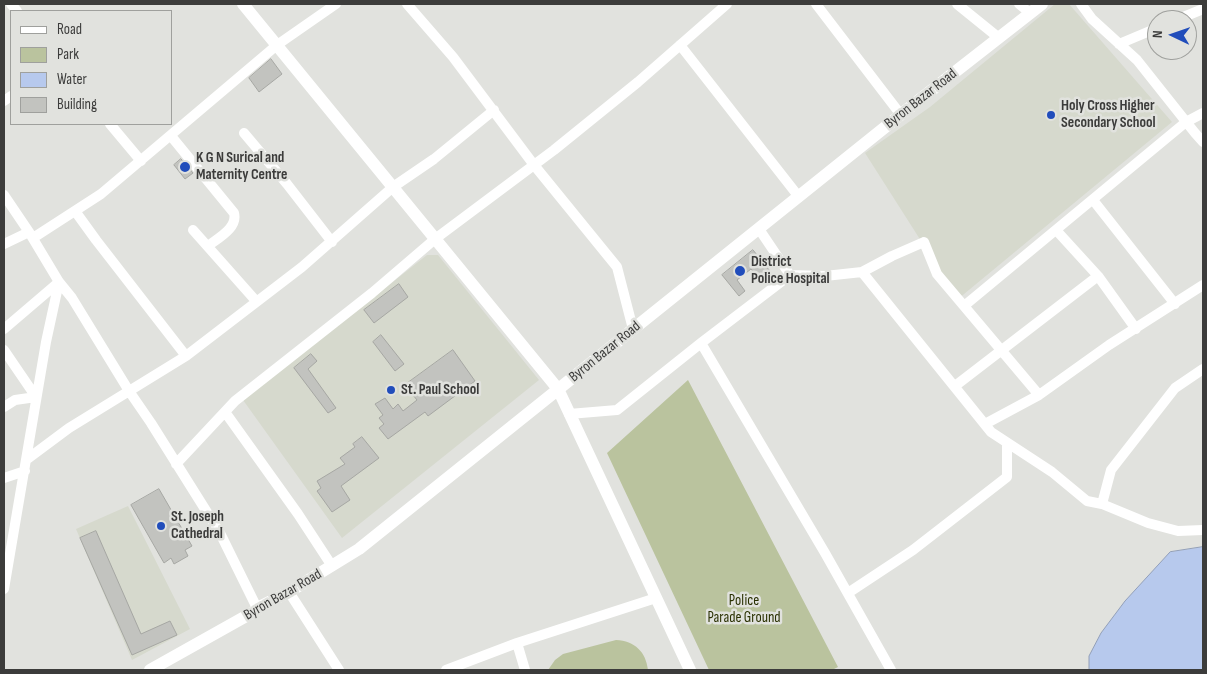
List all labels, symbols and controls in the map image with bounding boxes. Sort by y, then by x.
legend [10,10,172,125]
north arrow [1147,10,1197,60]
text: Road [57,20,82,39]
text: N [1149,30,1166,38]
text: Park [57,45,79,64]
street label: Byron Bazar Road [881,65,961,133]
text: Water [57,70,87,89]
text: Building [57,95,97,114]
place label: Holy Cross Higher Secondary School [1061,97,1156,132]
marker: Holy Cross Higher Secondary School [1045,109,1057,121]
place label: K G N Surical and Maternity Centre [196,149,287,184]
marker: K G N Surical and Maternity Centre [178,160,192,174]
place label: District Police Hospital [751,253,830,288]
marker: District Police Hospital [733,264,747,278]
street label: Byron Bazar Road [566,318,644,386]
place label: St. Paul School [401,381,479,399]
marker: St. Paul School [385,384,397,396]
place label: St. Joseph Cathedral [171,508,224,543]
marker: St. Joseph Cathedral [155,520,167,532]
street label: Byron Bazar Road [241,566,325,624]
park label: Police Parade Ground [707,592,781,627]

